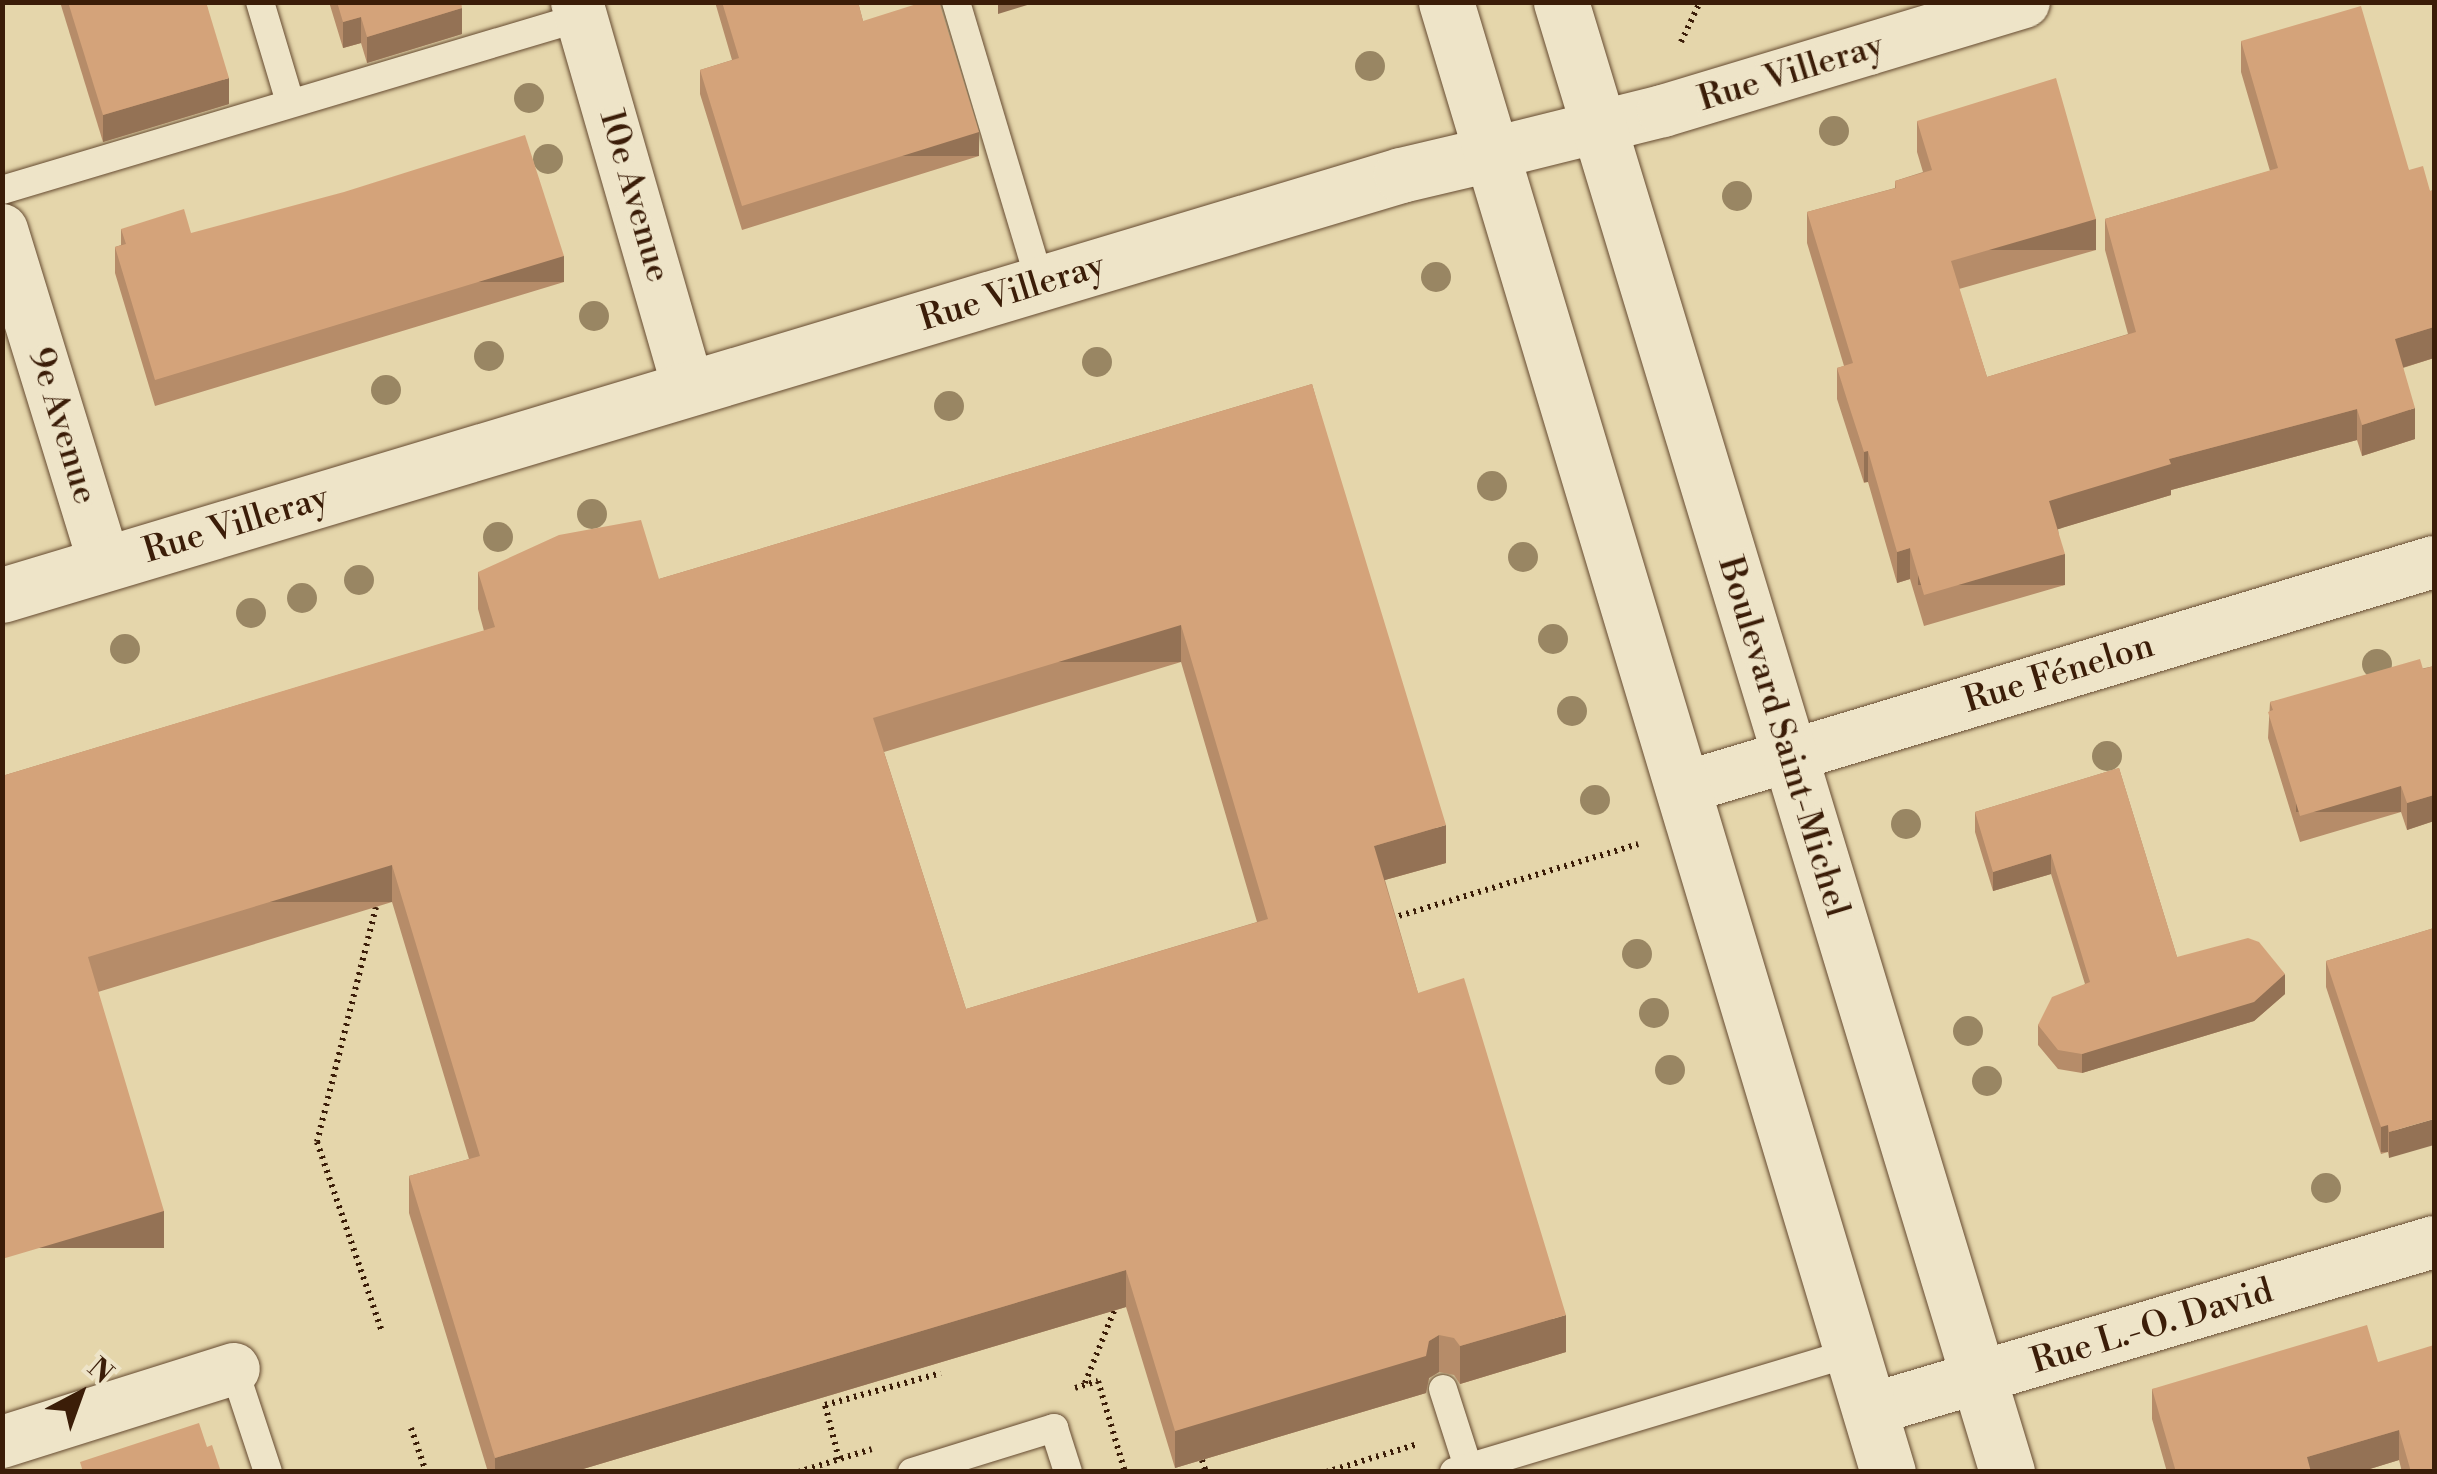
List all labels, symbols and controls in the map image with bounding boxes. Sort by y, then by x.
street label: Rue Villeray [1693,25,1889,121]
street label: 10e Avenue [589,105,679,287]
street label: Rue Villeray [914,245,1110,341]
street label: 9e Avenue [18,343,106,509]
street label: Rue Villeray [138,477,334,573]
street label: Boulevard Saint-Michel [1708,552,1858,922]
street label: Rue Fénelon [1959,625,2159,723]
street label: Rue L.-O. David [2026,1270,2278,1384]
north arrow [30,1344,130,1444]
text: N [80,1351,120,1391]

